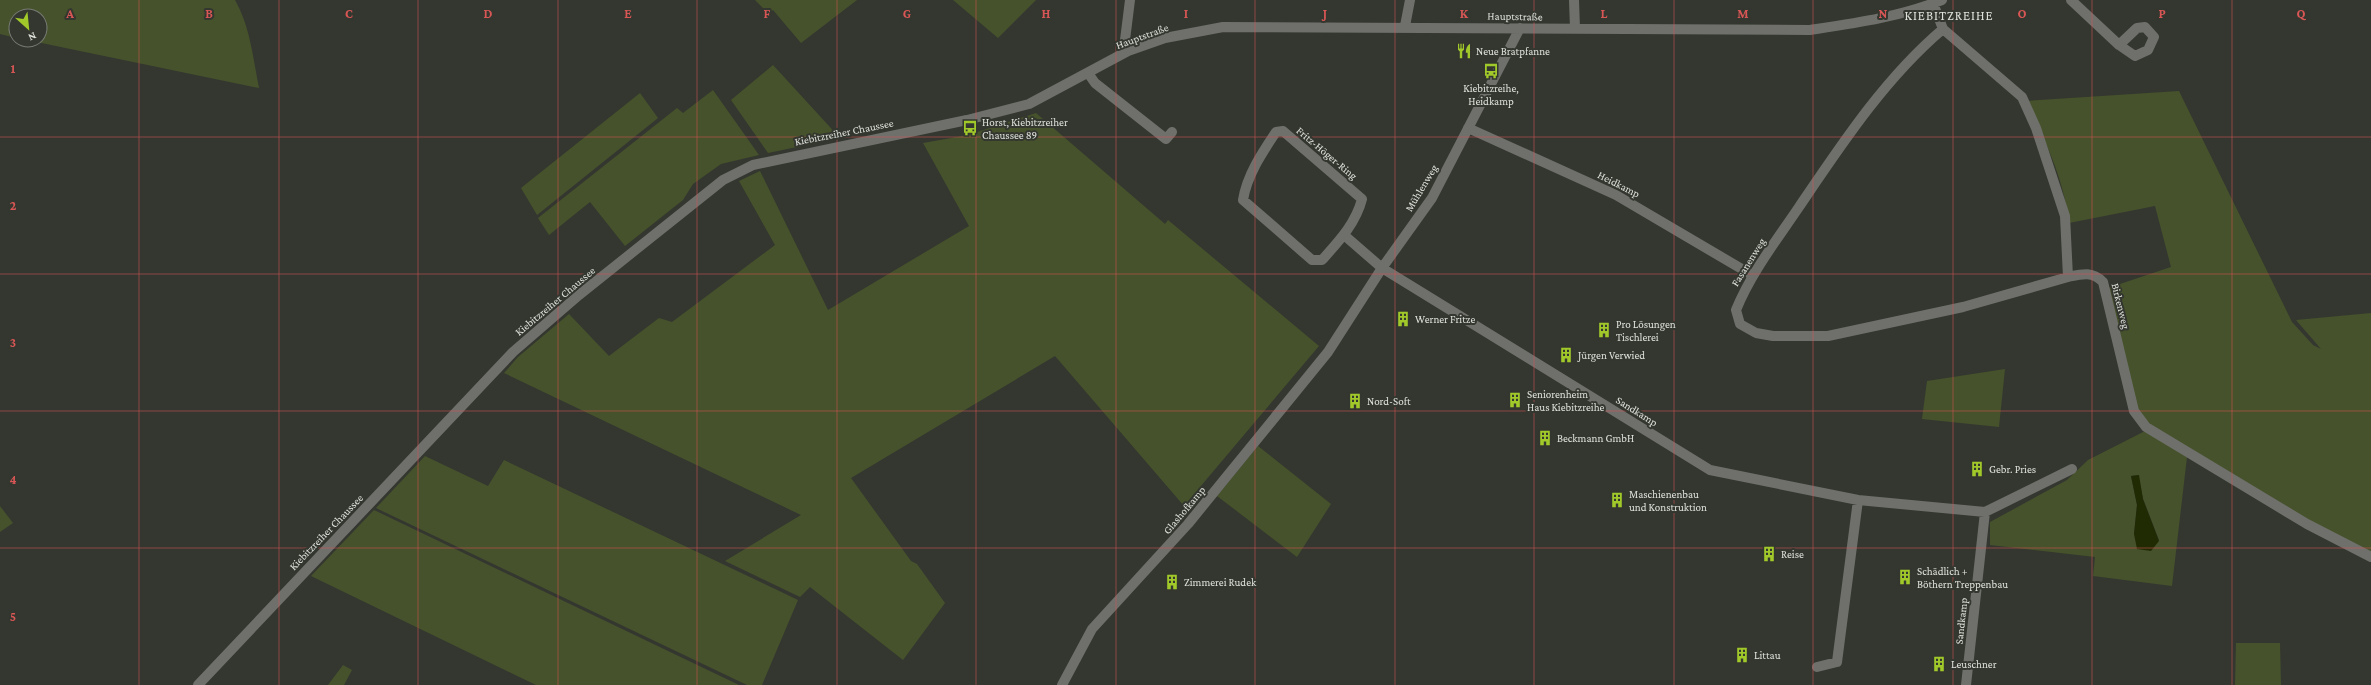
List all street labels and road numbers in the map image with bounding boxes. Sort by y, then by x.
street label: Hauptstraße [1487,10,1543,23]
street label: Hauptstraße [1114,21,1170,52]
street label: Kiebitzreiher Chaussee [794,116,895,147]
street label: Fritz-Höger-Ring [1294,124,1360,183]
street label: Mühlenweg [1402,162,1441,214]
street label: Heidkamp [1595,168,1642,201]
street label: Fasanenweg [1728,235,1769,289]
street label: Kiebitzreiher Chaussee [513,264,597,338]
street label: Birkenweg [2109,282,2133,331]
street label: Sandkamp [1613,394,1660,429]
street label: Glashofkamp [1161,483,1208,537]
street label: Kiebitzreiher Chaussee [287,492,365,572]
street label: Sandkamp [1953,597,1970,645]

